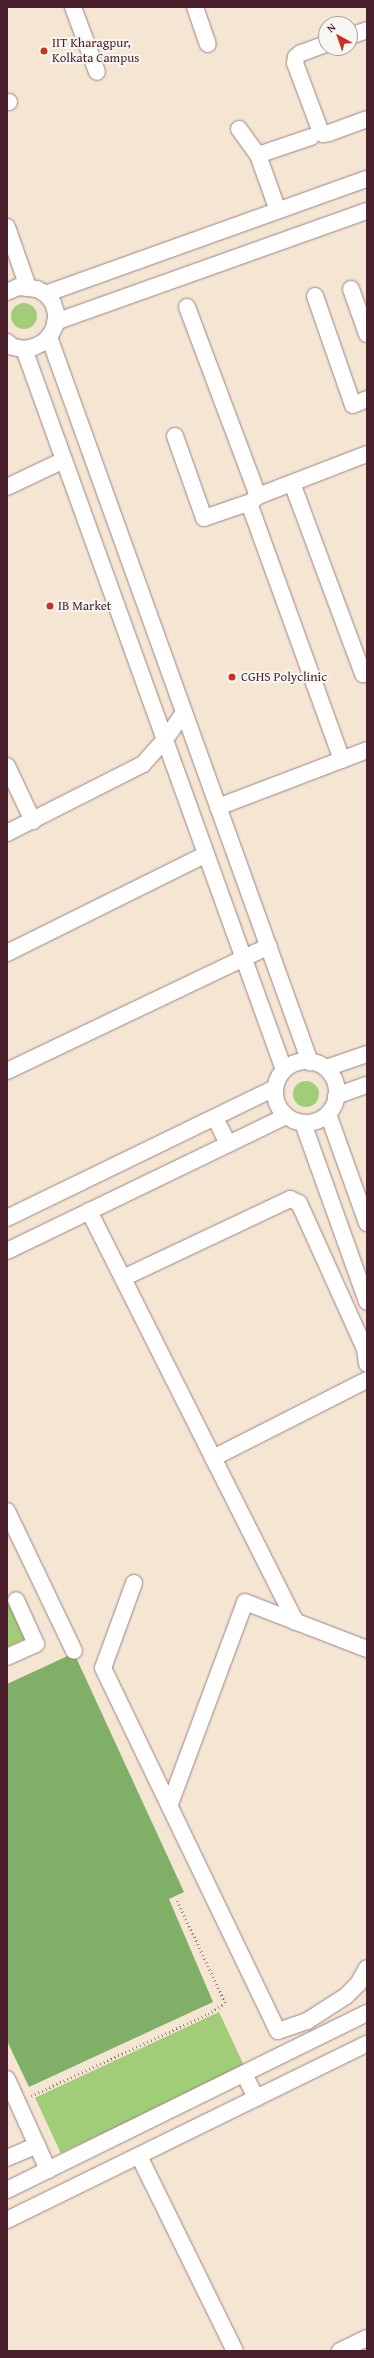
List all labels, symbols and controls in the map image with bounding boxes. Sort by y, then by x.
north arrow [318,16,358,56]
text: N [323,19,339,36]
place label: IIT Kharagpur, Kolkata Campus [52,36,139,67]
marker: IIT Kharagpur, Kolkata Campus [39,46,49,56]
place label: IB Market [58,598,111,614]
marker: IB Market [45,601,55,611]
place label: CGHS Polyclinic [241,669,327,685]
marker: CGHS Polyclinic [226,671,238,683]

